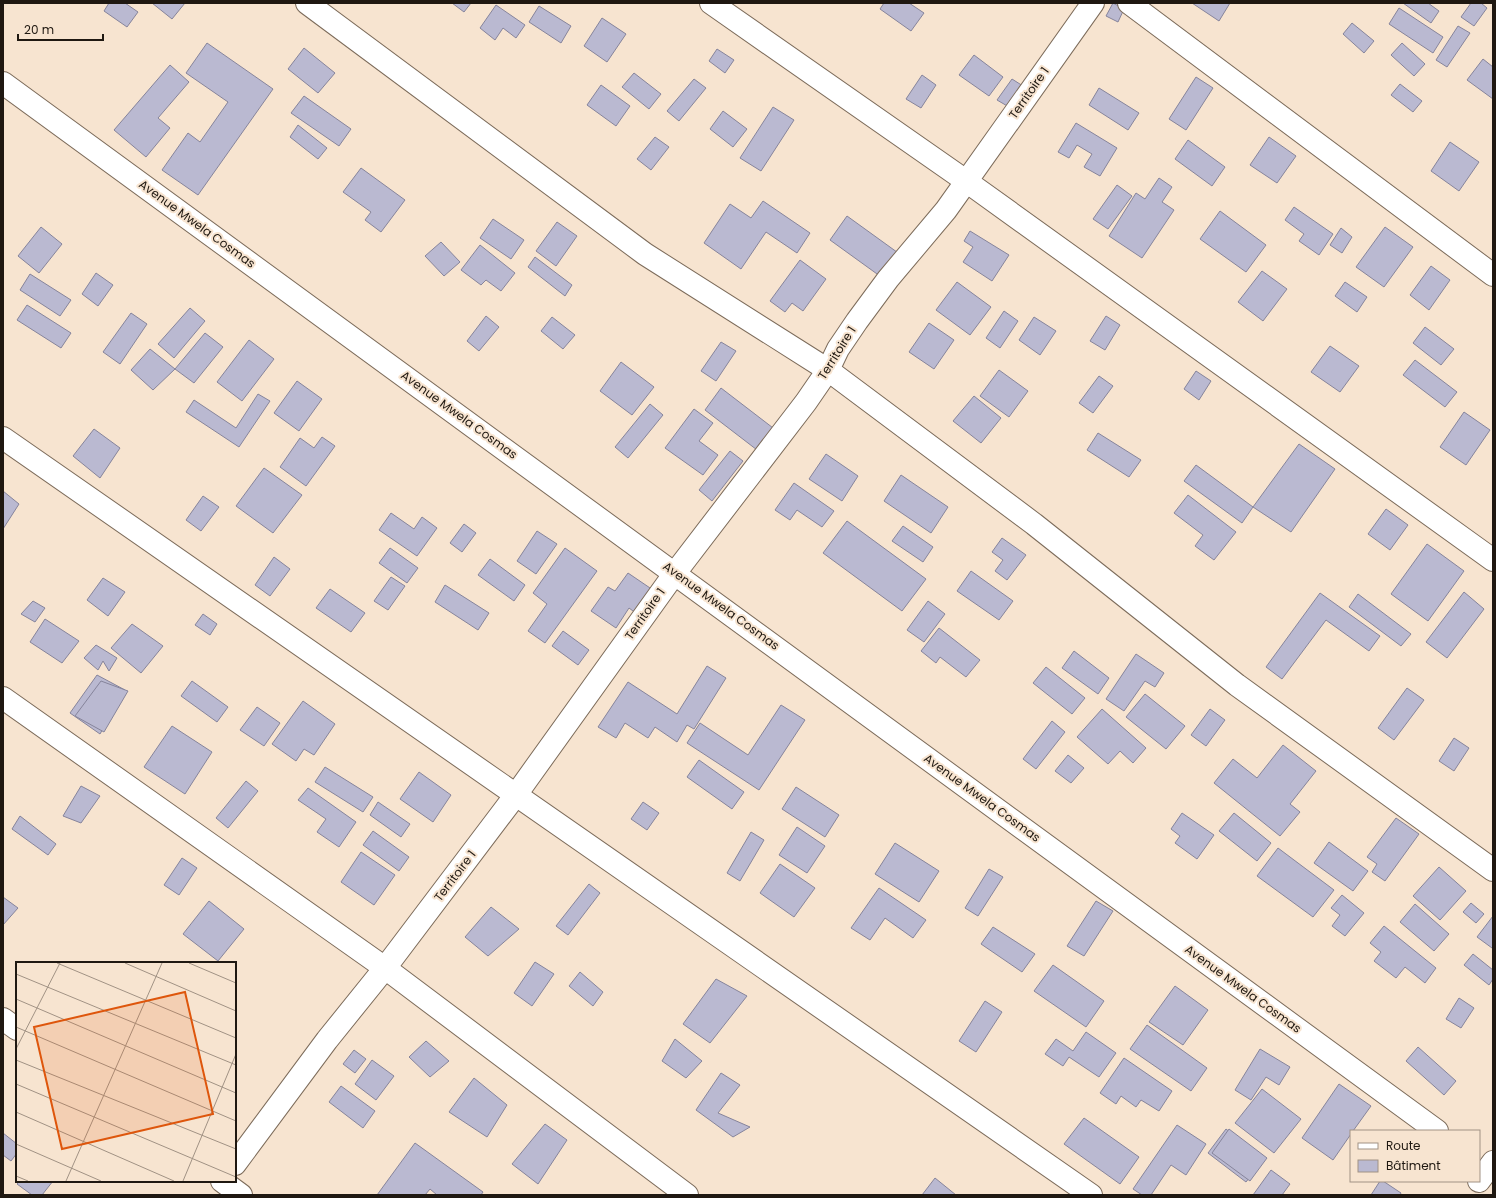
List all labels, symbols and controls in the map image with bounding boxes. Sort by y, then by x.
scale bar [18,16,103,42]
text: 20 m [24,21,54,38]
street label: Territoire 1 [1004,63,1053,122]
street label: Avenue Mwela Cosmas [136,176,259,272]
street label: Territoire 1 [814,323,860,383]
street label: Avenue Mwela Cosmas [398,367,521,463]
street label: Avenue Mwela Cosmas [660,558,783,654]
street label: Territoire 1 [620,584,669,643]
street label: Avenue Mwela Cosmas [921,750,1044,846]
street label: Territoire 1 [430,847,479,905]
street label: Avenue Mwela Cosmas [1182,941,1305,1037]
inset map [16,962,236,1182]
legend [1350,1130,1480,1182]
text: Route [1386,1137,1420,1154]
text: Bâtiment [1386,1157,1441,1174]

